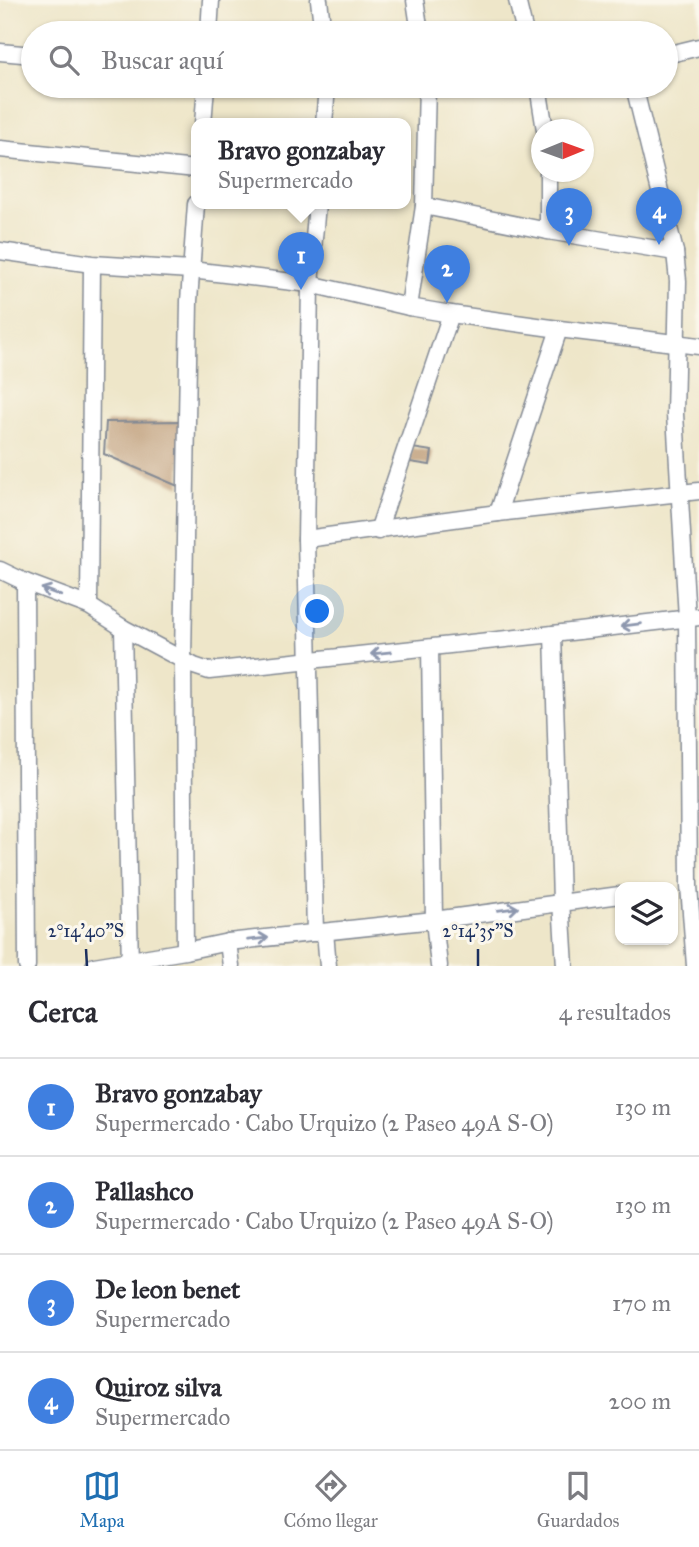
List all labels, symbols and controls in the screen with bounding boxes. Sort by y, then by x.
search box [21,21,678,98]
icon: search [45,41,83,79]
text: Buscar aquí [101,44,223,76]
popup [191,118,411,209]
north arrow [531,119,594,182]
text: Bravo gonzabay [218,134,384,166]
text: Supermercado [218,166,353,194]
pin: 4 [636,187,682,245]
pin: 3 [546,188,592,246]
pin: 1 [278,232,324,290]
pin: 2 [424,245,470,303]
one-way arrow [41,584,63,597]
your location [300,594,334,628]
one-way arrow [620,618,643,631]
one-way arrow [370,647,393,660]
map controls [615,882,678,945]
button: layers [615,882,678,945]
one-way arrow [496,903,519,916]
text: 2°14'40"S [48,920,124,942]
text: 2°14'35"S [442,920,514,942]
one-way arrow [246,932,269,945]
text: Cerca [28,994,97,1030]
text: 4 resultados [559,998,671,1026]
text: Bravo gonzabay [95,1077,262,1109]
text: 1 [46,1093,56,1121]
text: 130 m [615,1093,671,1121]
text: Supermercado · Cabo Urquizo (2 Paseo 49A S-O) [95,1109,554,1137]
text: Pallashco [95,1175,194,1207]
text: 2 [45,1191,57,1219]
text: 130 m [615,1191,671,1219]
text: Supermercado · Cabo Urquizo (2 Paseo 49A S-O) [95,1207,554,1235]
text: De leon benet [95,1273,240,1305]
text: 3 [46,1289,56,1317]
text: 170 m [612,1289,671,1317]
text: Supermercado [95,1305,230,1333]
text: Quiroz silva [95,1371,222,1403]
text: 4 [45,1387,57,1415]
text: 200 m [609,1387,671,1415]
text: Supermercado [95,1403,230,1431]
tab: Mapa [79,1467,125,1532]
tab: Cómo llegar [283,1467,378,1532]
tab: Guardados [537,1467,620,1532]

